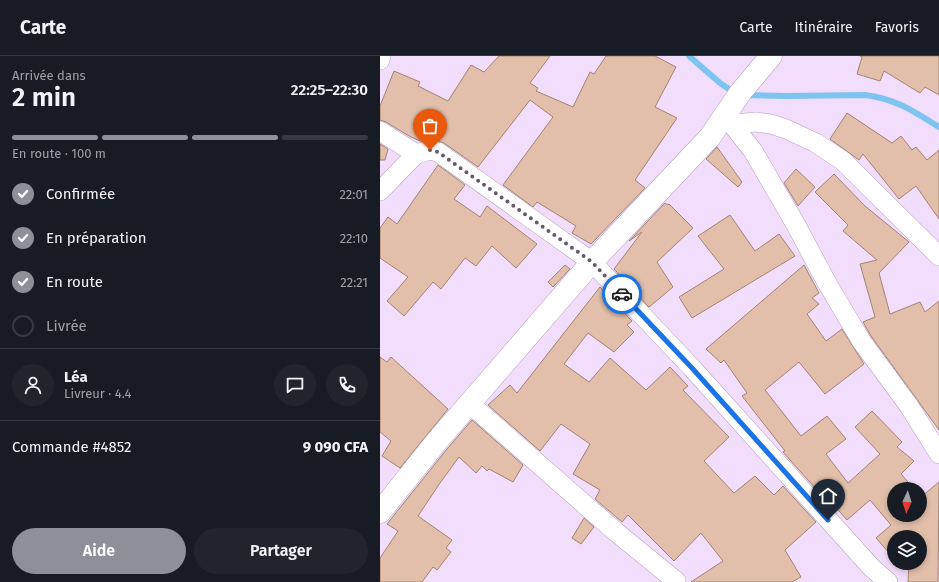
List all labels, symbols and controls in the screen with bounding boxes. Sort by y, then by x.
text: Carte [20,16,66,39]
text: Carte [739,19,773,36]
text: Itinéraire [795,19,853,36]
text: Favoris [875,19,919,36]
text: Arrivée dans [12,68,86,83]
text: 22:25–22:30 [291,81,368,99]
text: 2 min [12,82,76,113]
pin [413,109,447,150]
icon: bag [419,115,441,137]
text: En route · 100 m [12,146,106,161]
icon: check [12,183,34,205]
text: Confirmée [46,185,115,203]
text: 22:01 [339,187,368,202]
icon: check [12,227,34,249]
text: En préparation [46,229,147,247]
text: 22:10 [340,231,368,246]
icon: check [12,271,34,293]
text: En route [46,273,103,291]
courier [602,274,642,314]
text: 22:21 [340,275,368,290]
icon: car [611,283,633,305]
text: Livrée [46,317,87,335]
button: person [12,364,54,406]
button: chat [274,364,316,406]
button: phone [326,364,368,406]
text: Léa [64,368,88,386]
text: Livreur · 4.4 [64,386,131,401]
text: Commande #4852 [12,438,131,456]
text: 9 090 CFA [303,438,368,456]
pin [811,479,845,520]
north arrow [887,482,927,522]
map controls [887,482,927,570]
icon: home [817,485,839,507]
button: Aide [12,528,186,574]
button: Partager [194,528,368,574]
button: layers [887,530,927,570]

